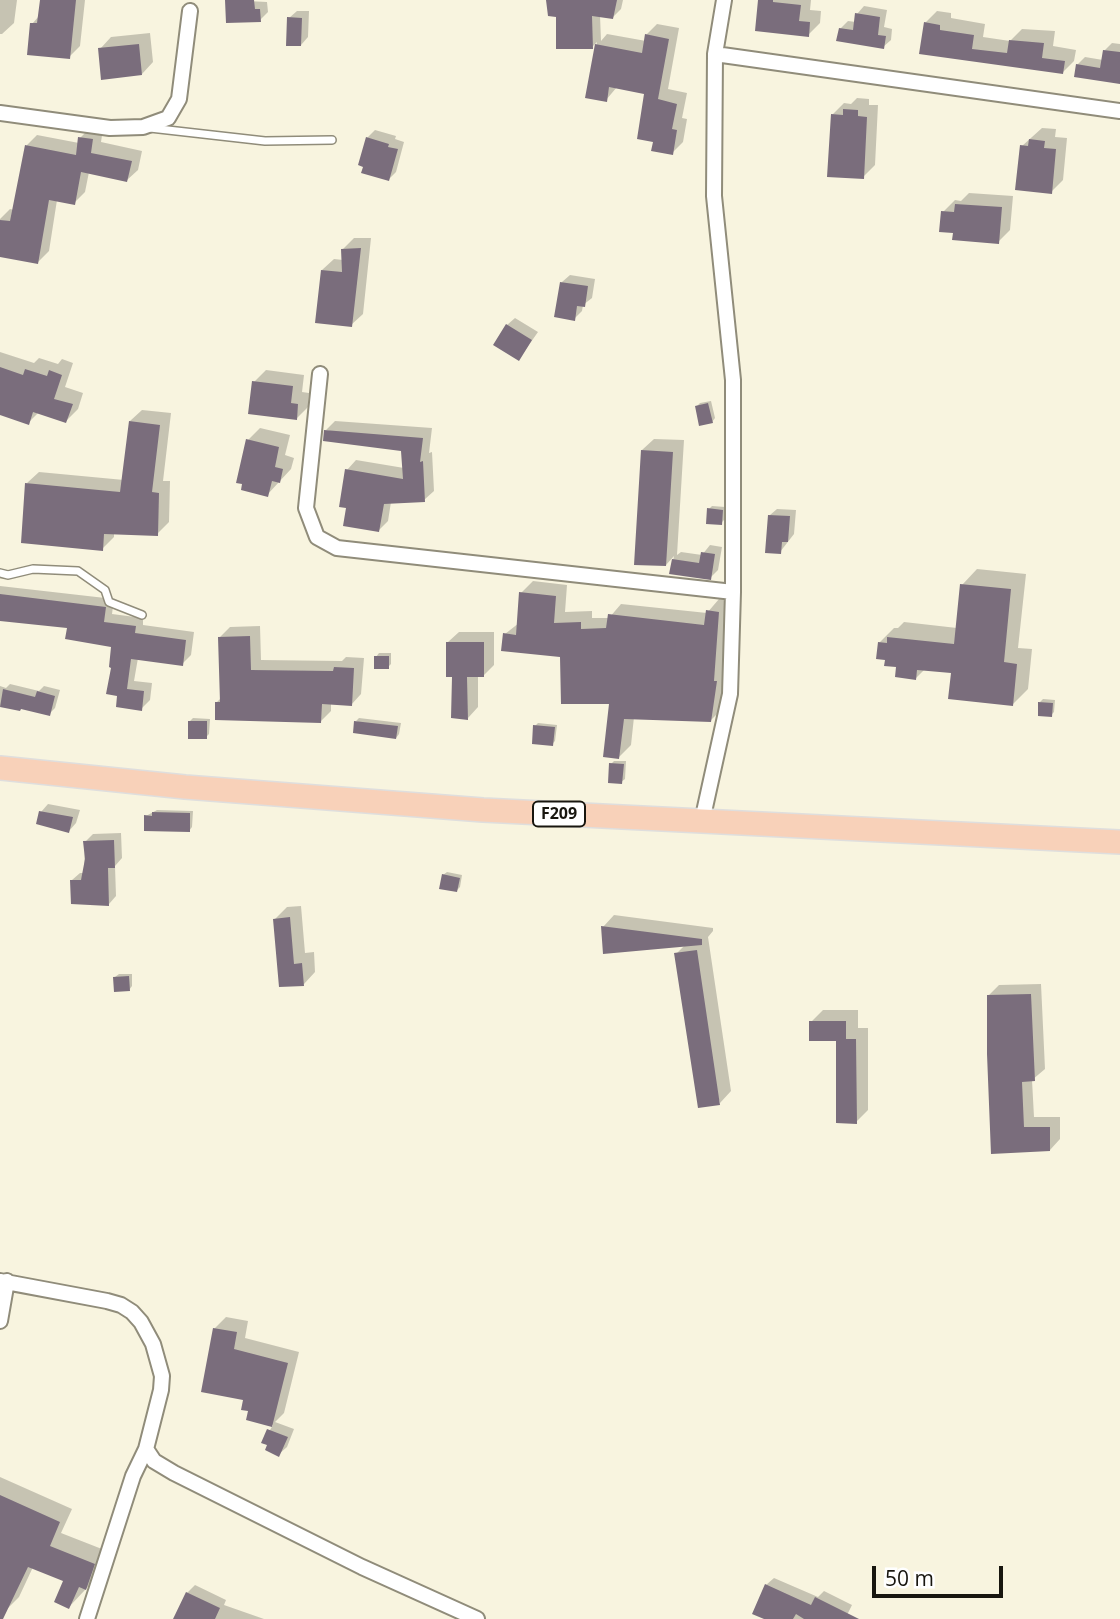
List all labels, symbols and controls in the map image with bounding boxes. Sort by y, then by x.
road number: F209 [533,802,585,827]
scale bar [875,1552,1006,1596]
text: 50 m [885,1564,934,1592]

